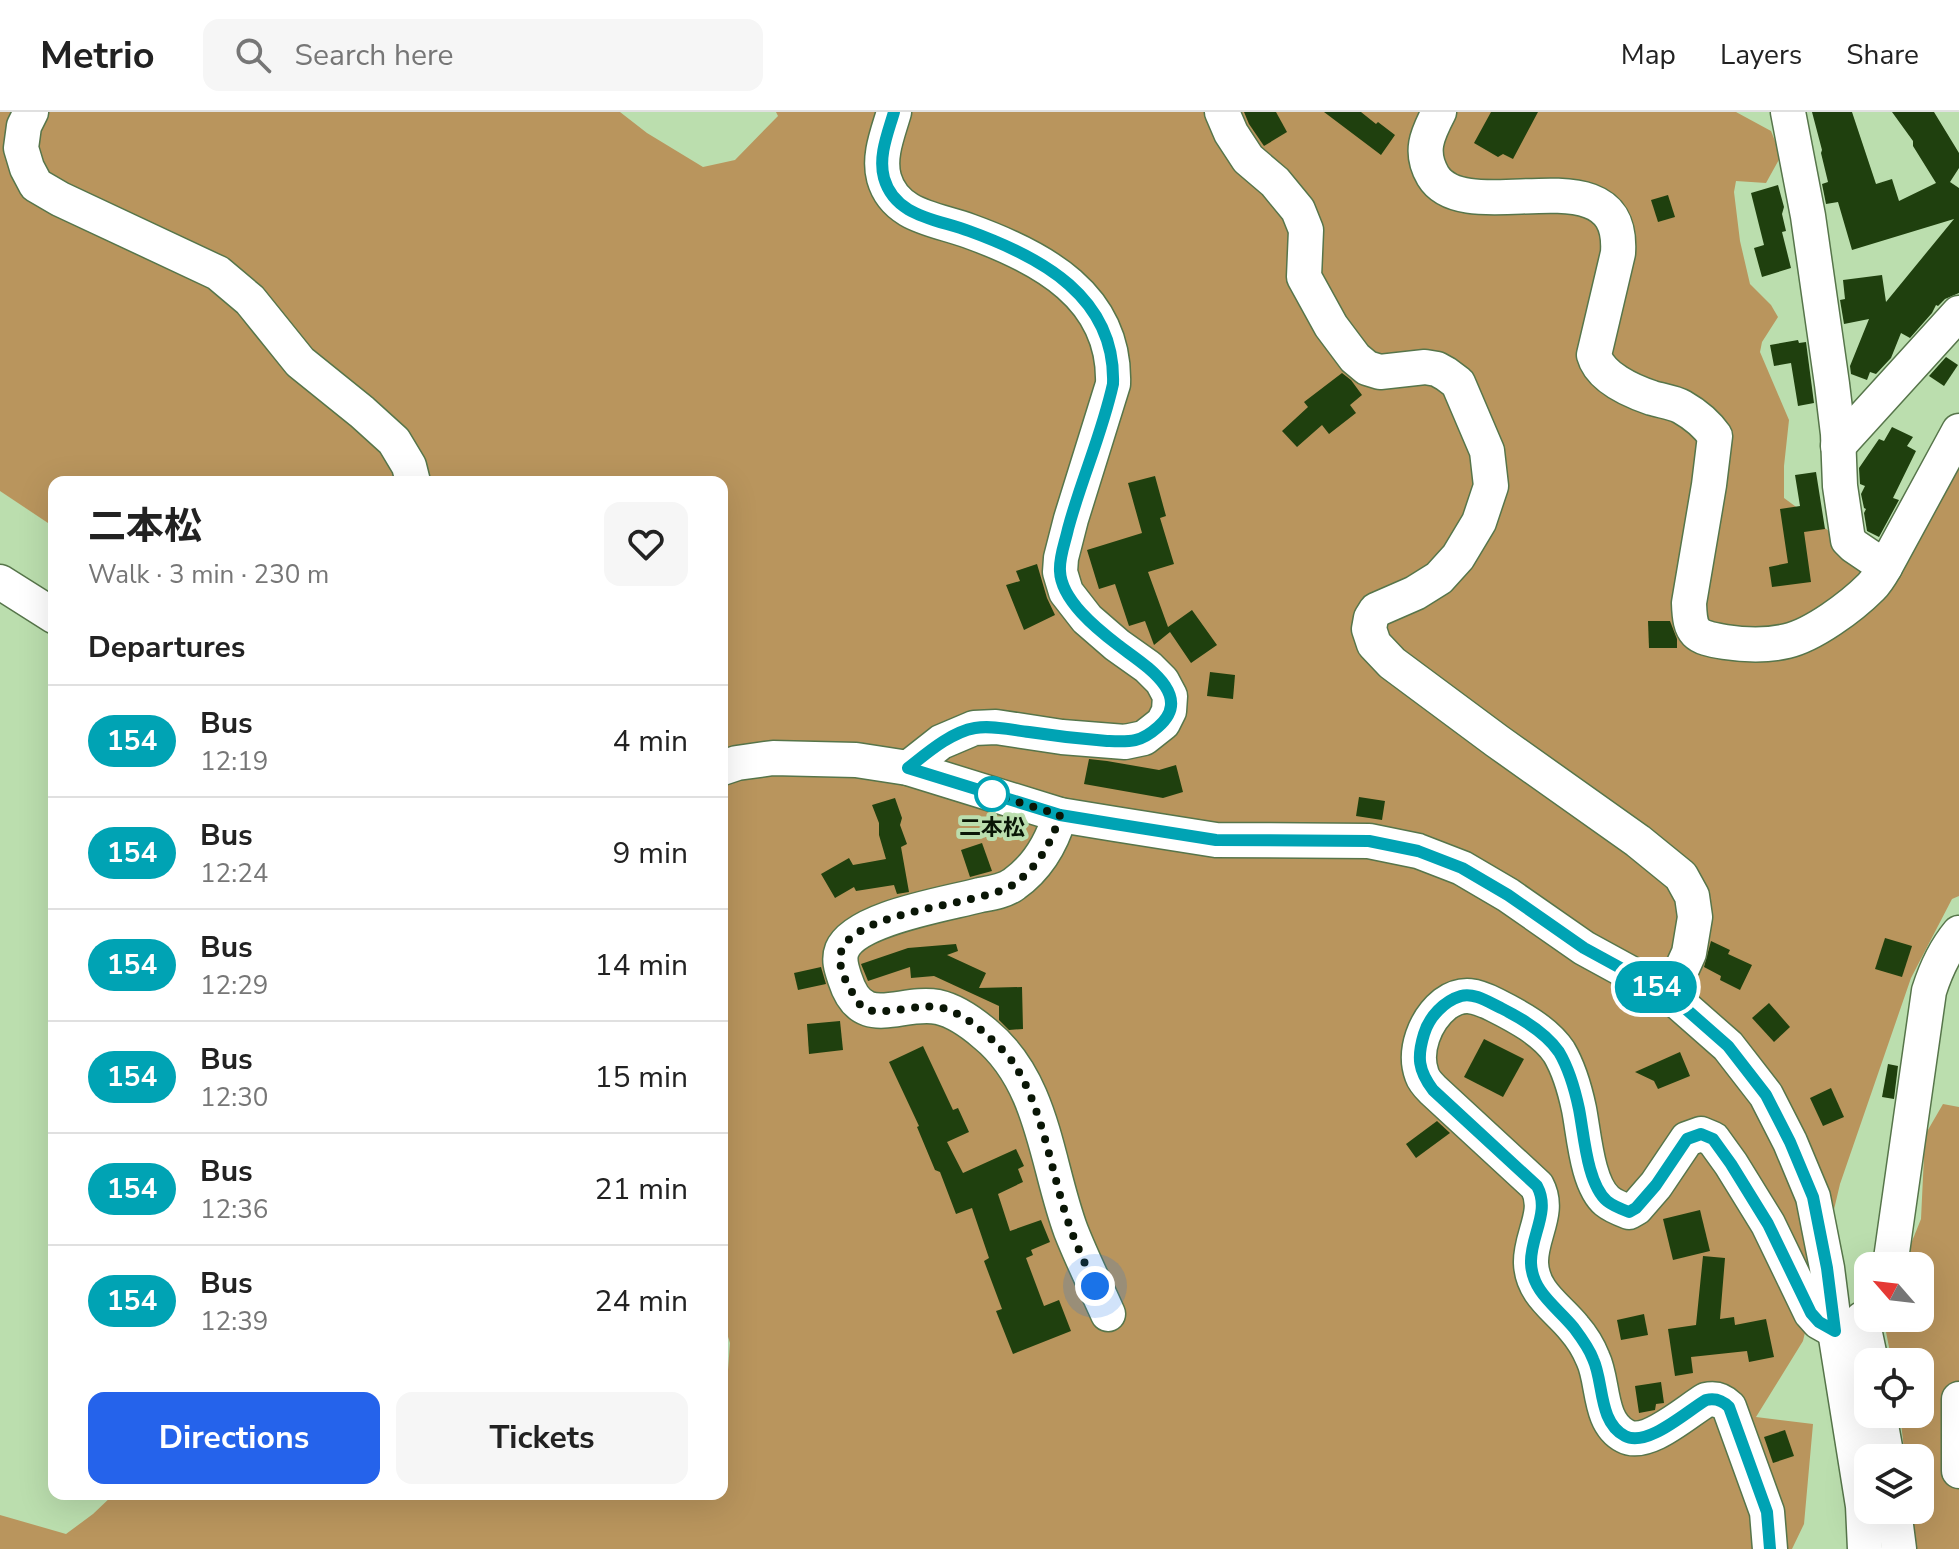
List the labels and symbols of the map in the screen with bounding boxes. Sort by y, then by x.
marker: 二本松 [975,777,1009,811]
place label: 二本松 [959,813,1025,843]
line badge: 154 [1610,961,1702,1013]
north arrow [1854,1252,1934,1332]
your location [1075,1266,1115,1306]

